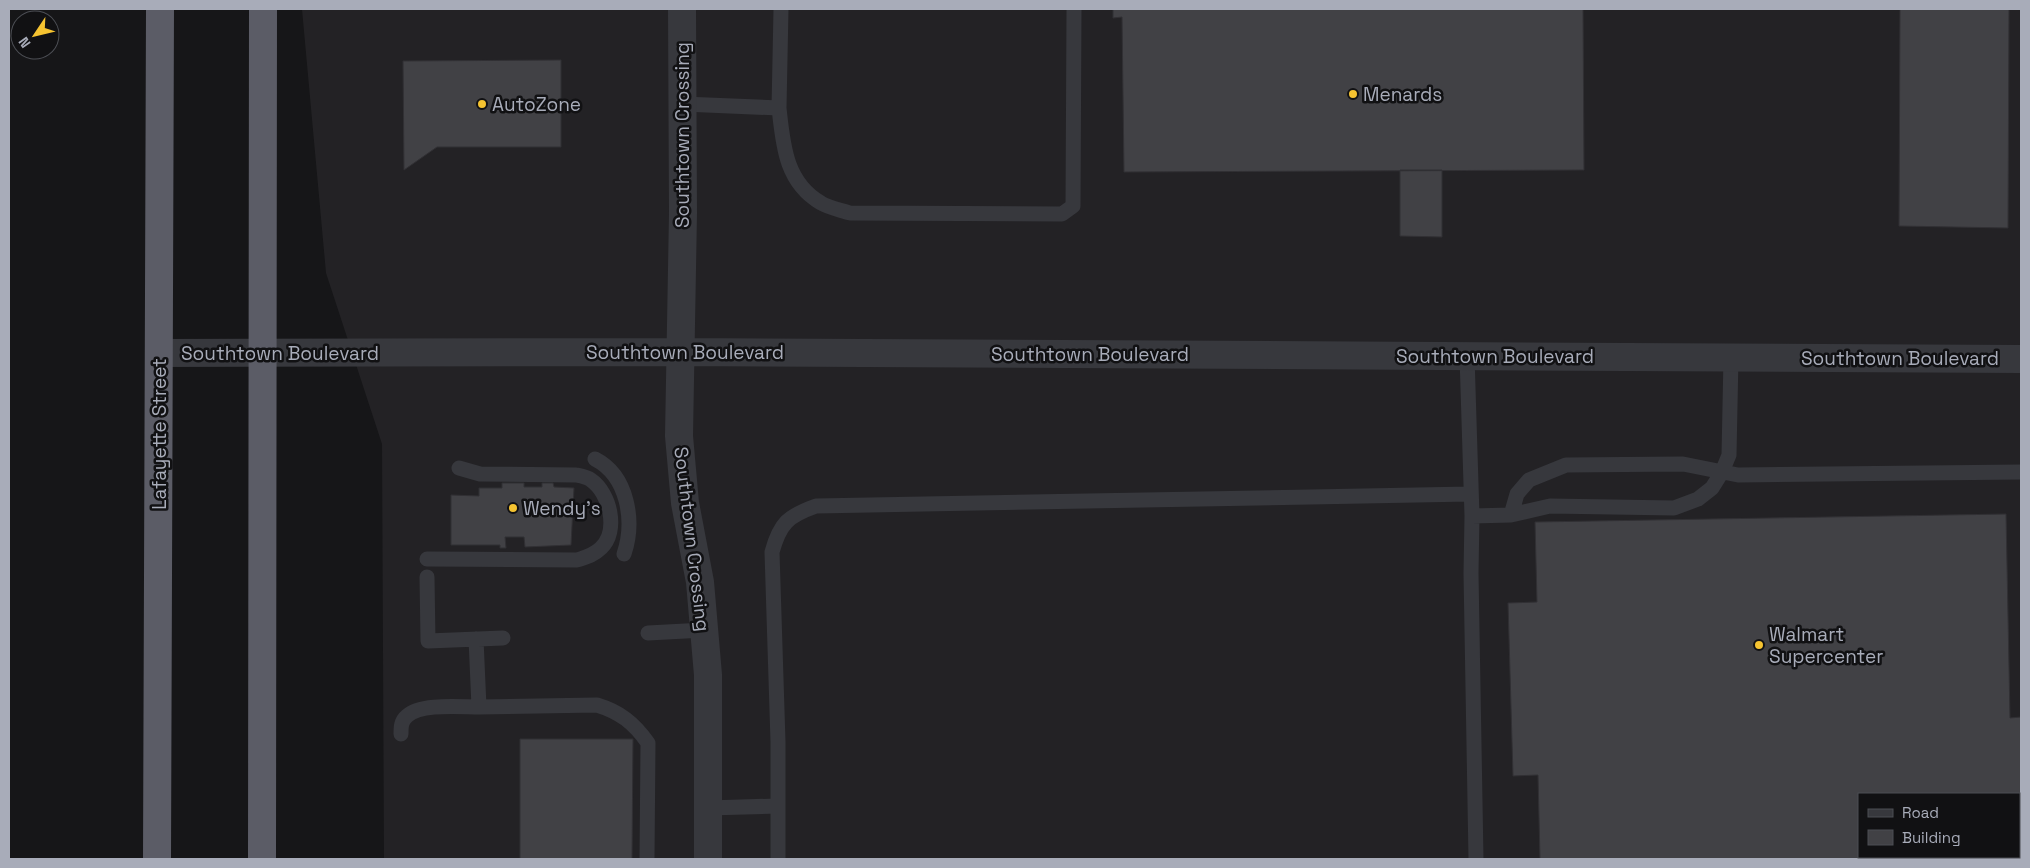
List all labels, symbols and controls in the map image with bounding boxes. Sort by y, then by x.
north arrow [10,10,60,60]
text: N [14,33,34,51]
street label: Southtown Crossing [670,42,695,228]
place label: Menards [1363,82,1442,107]
marker: Menards [1347,88,1359,100]
place label: AutoZone [492,92,581,117]
marker: AutoZone [476,98,488,110]
street label: Southtown Boulevard [586,340,784,365]
street label: Southtown Boulevard [181,341,379,366]
street label: Southtown Boulevard [991,342,1189,367]
street label: Southtown Boulevard [1396,344,1594,369]
street label: Southtown Boulevard [1801,346,1999,371]
street label: Lafayette Street [147,358,172,510]
street label: Southtown Crossing [668,445,716,633]
place label: Wendy's [523,496,601,521]
marker: Wendy's [507,502,519,514]
place label: Walmart Supercenter [1769,622,1883,669]
marker: Walmart Supercenter [1753,639,1765,651]
legend [1858,793,2020,858]
text: Road [1902,803,1939,822]
text: Building [1902,828,1961,847]

